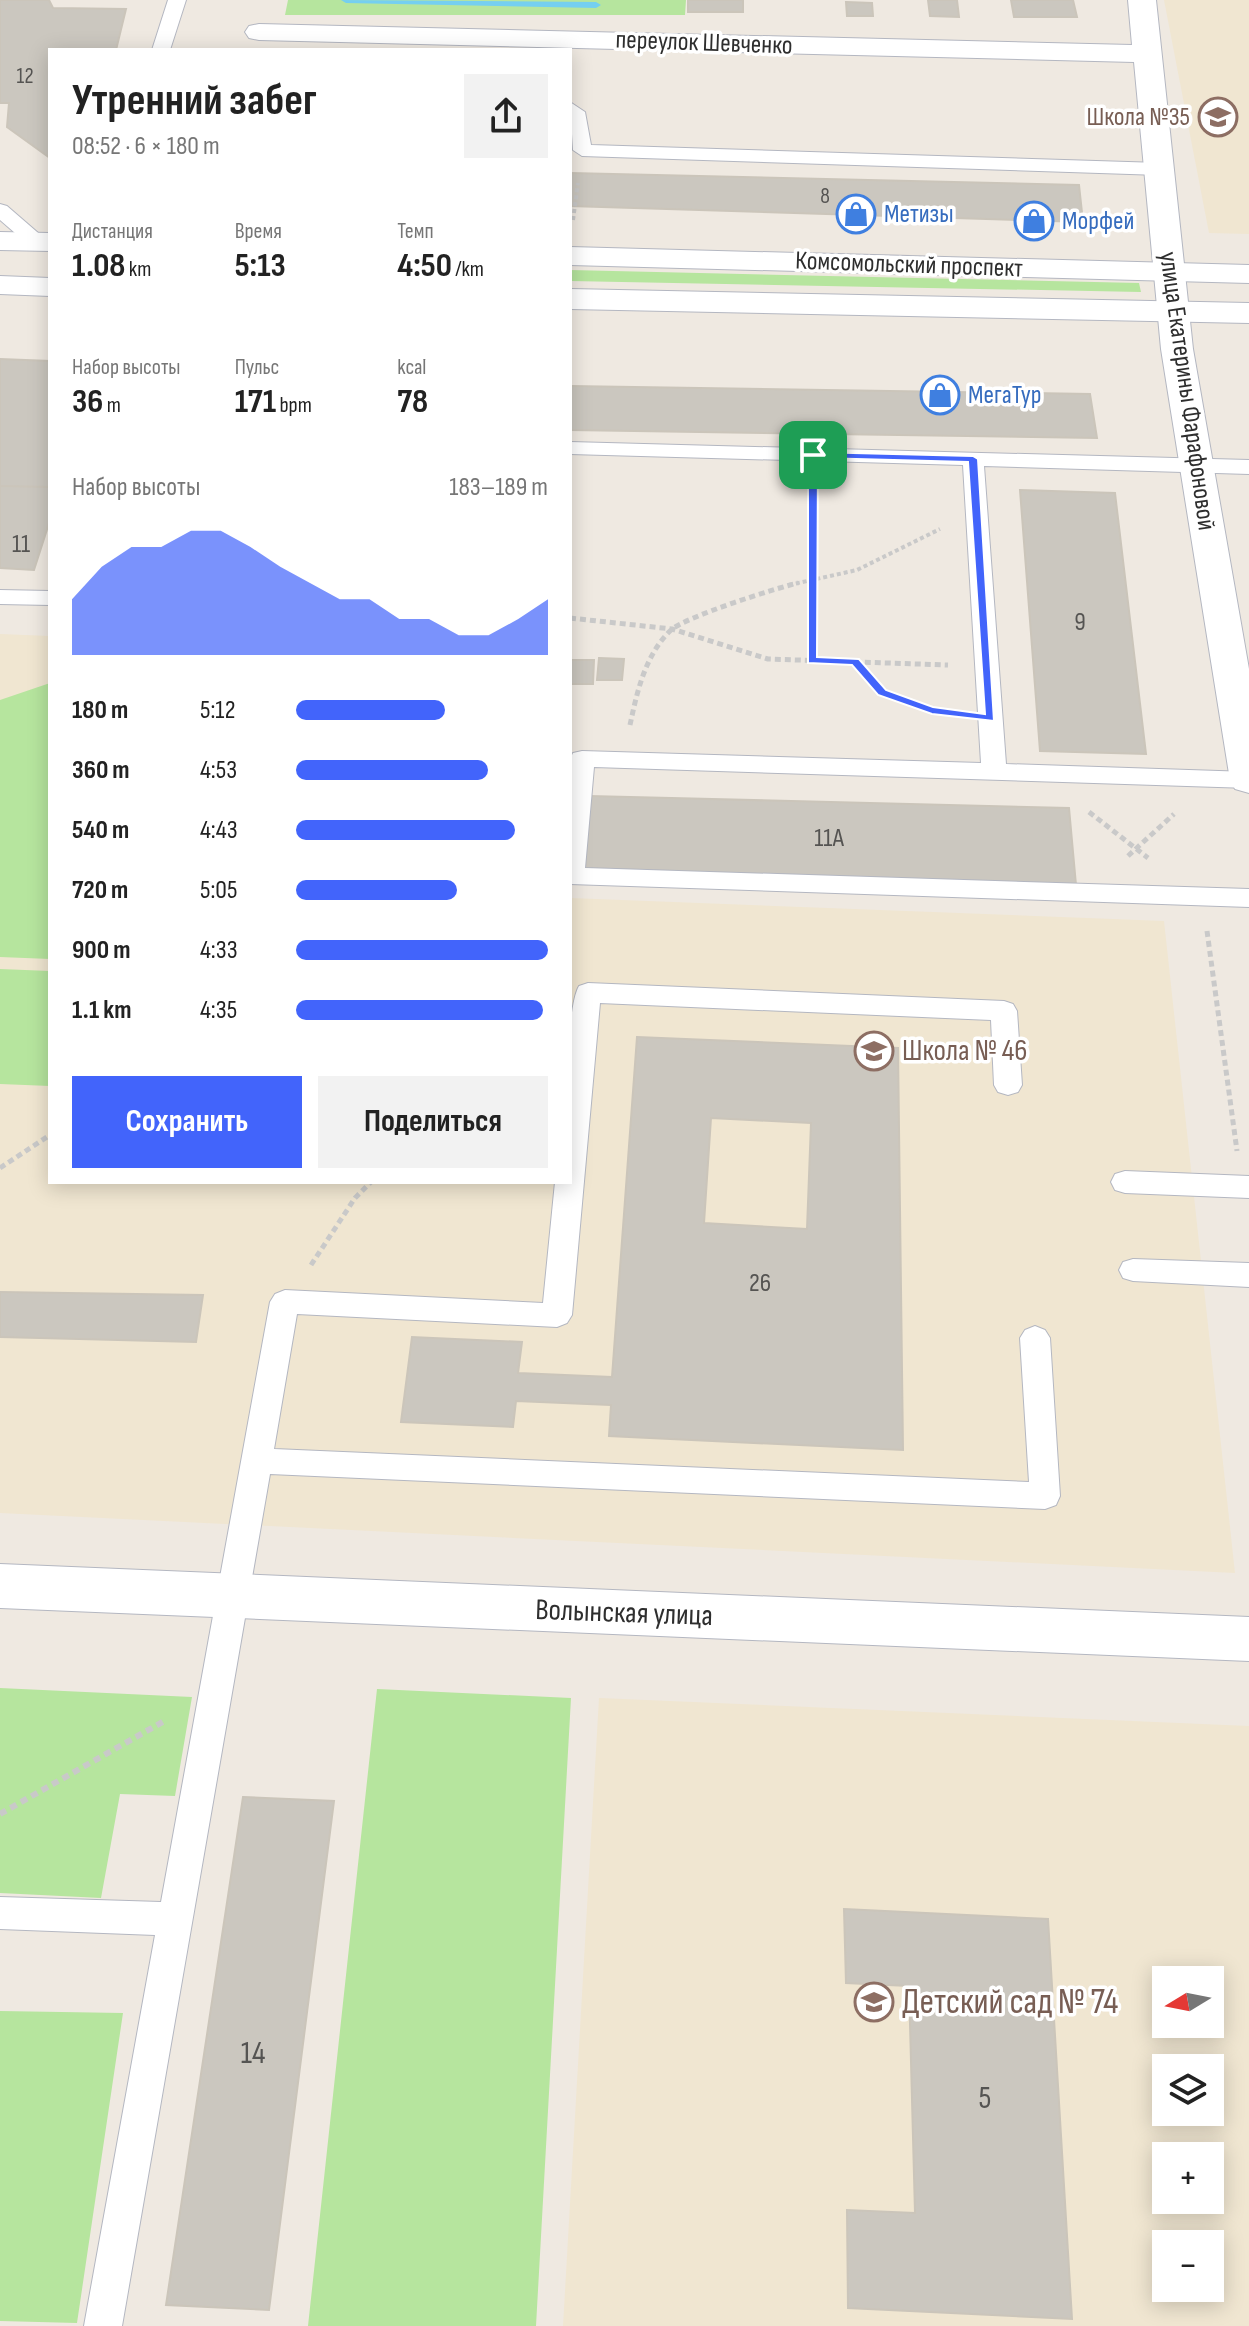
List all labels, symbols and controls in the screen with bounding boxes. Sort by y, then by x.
street label: переулок Шевченко [615,24,793,62]
house number: 12 [16,63,34,90]
text: Утренний забег [72,74,317,127]
button: share [464,74,548,158]
school or university icon: Школа №35 [1197,96,1239,138]
place label: Школа №35 [1086,102,1190,133]
text: 08:52 · 6 × 180 m [72,131,220,162]
house number: 8 [820,183,830,210]
shop icon: Метизы [835,193,877,235]
place label: Метизы [884,199,954,230]
shop icon: Морфей [1013,200,1055,242]
place label: Морфей [1062,206,1134,237]
text: Дистанция [72,218,153,245]
text: Время [235,218,282,245]
text: Темп [397,218,434,245]
text: 1.08 [72,245,125,286]
text: 5:13 [235,245,286,286]
text: 4:50 [397,245,452,286]
street label: Комсомольский проспект [795,246,1024,284]
street label: улица Екатерины Фарафоновой [1152,250,1222,532]
text: km [125,256,151,283]
text: /km [452,256,484,283]
text: Набор высоты [72,354,181,381]
text: Пульс [235,354,279,381]
text: kcal [397,354,426,381]
shop icon: МегаТур [919,374,961,416]
place label: МегаТур [968,380,1042,411]
text: 36 [72,381,103,422]
text: 171 [235,381,276,422]
text: 78 [397,381,428,422]
text: m [103,392,121,419]
text: bpm [276,392,312,419]
pin [779,421,847,489]
icon: arrive [791,433,835,477]
text: Набор высоты [72,472,200,503]
text: 183–189 m [449,472,548,503]
house number: 11 [12,529,30,560]
house number: 9 [1074,607,1086,638]
text: 180 m [72,695,128,726]
text: 5:12 [200,695,235,726]
text: 360 m [72,755,130,786]
text: 4:53 [200,755,237,786]
text: 540 m [72,815,129,846]
text: 4:43 [200,815,238,846]
house number: 11А [814,823,845,854]
text: 720 m [72,875,128,906]
text: 5:05 [200,875,237,906]
text: 900 m [72,935,130,966]
text: 4:33 [200,935,238,966]
text: 1.1 km [72,995,131,1026]
text: 4:35 [200,995,237,1026]
school or university icon: Школа № 46 [853,1030,895,1072]
place label: Школа № 46 [902,1033,1027,1069]
button: Сохранить [72,1076,302,1168]
button: Поделиться [318,1076,548,1168]
house number: 26 [749,1268,771,1299]
street label: Волынская улица [535,1592,713,1634]
north arrow [1152,1966,1224,2038]
map controls [1152,1966,1224,2302]
school or university icon: Детский сад № 74 [853,1981,895,2023]
place label: Детский сад № 74 [902,1981,1118,2024]
house number: 14 [241,2034,265,2073]
button: layers [1152,2054,1224,2126]
house number: 5 [979,2079,991,2118]
button: + [1152,2142,1224,2214]
button: − [1152,2230,1224,2302]

